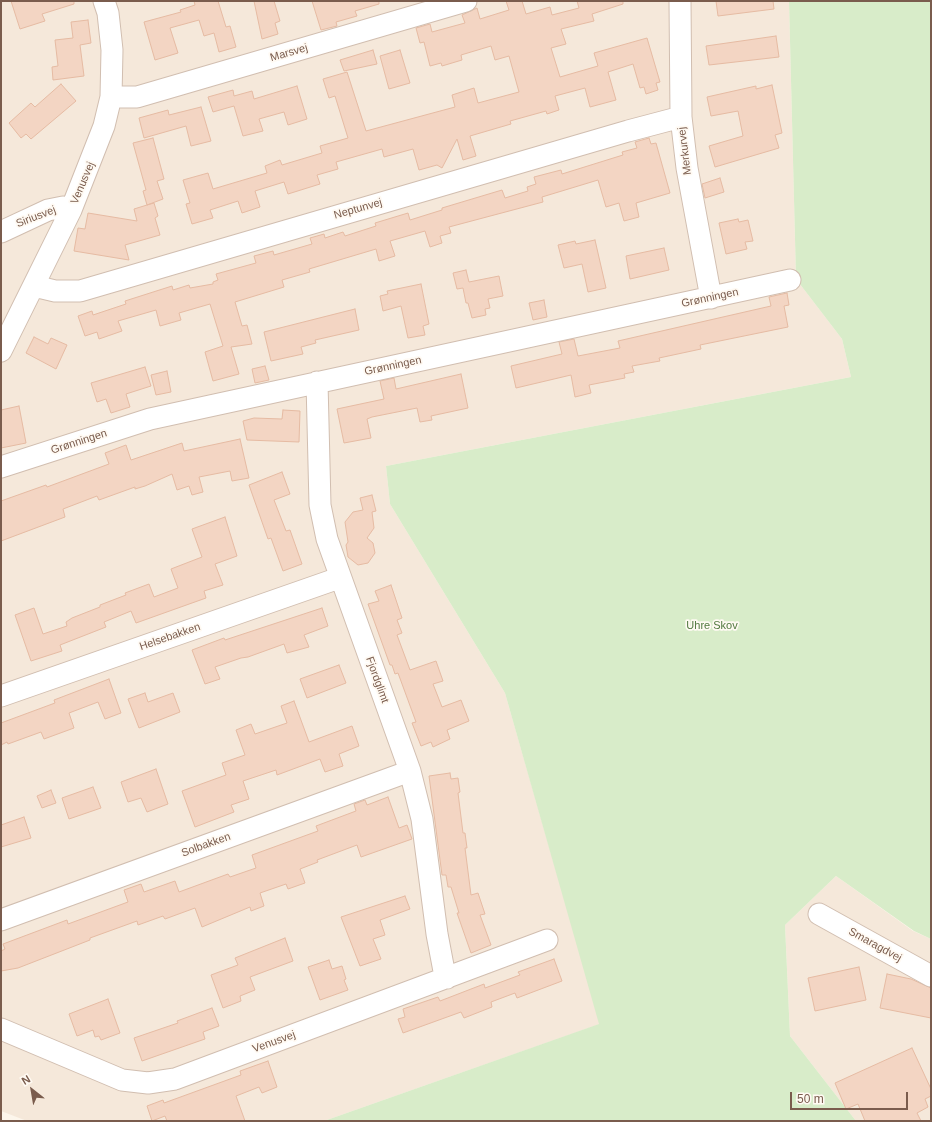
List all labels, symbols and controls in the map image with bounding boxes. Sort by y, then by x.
street label: Marsvej [269,41,309,65]
street label: Merkurvej [676,126,694,176]
street label: Venusvej [68,160,98,206]
street label: Neptunvej [332,196,384,222]
street label: Siriusvej [14,203,58,231]
street label: Grønningen [680,286,740,310]
street label: Grønningen [363,354,423,378]
street label: Grønningen [49,427,109,457]
park label: Uhre Skov [686,619,738,633]
street label: Helsebakken [138,620,202,654]
street label: Fjordglimt [363,655,391,705]
street label: Solbakken [180,830,232,860]
street label: Smaragdvej [846,925,904,965]
street label: Venusvej [251,1028,297,1056]
north arrow [12,1070,52,1110]
text: N [19,1073,32,1087]
scale bar [792,1084,910,1110]
text: 50 m [797,1092,824,1106]

